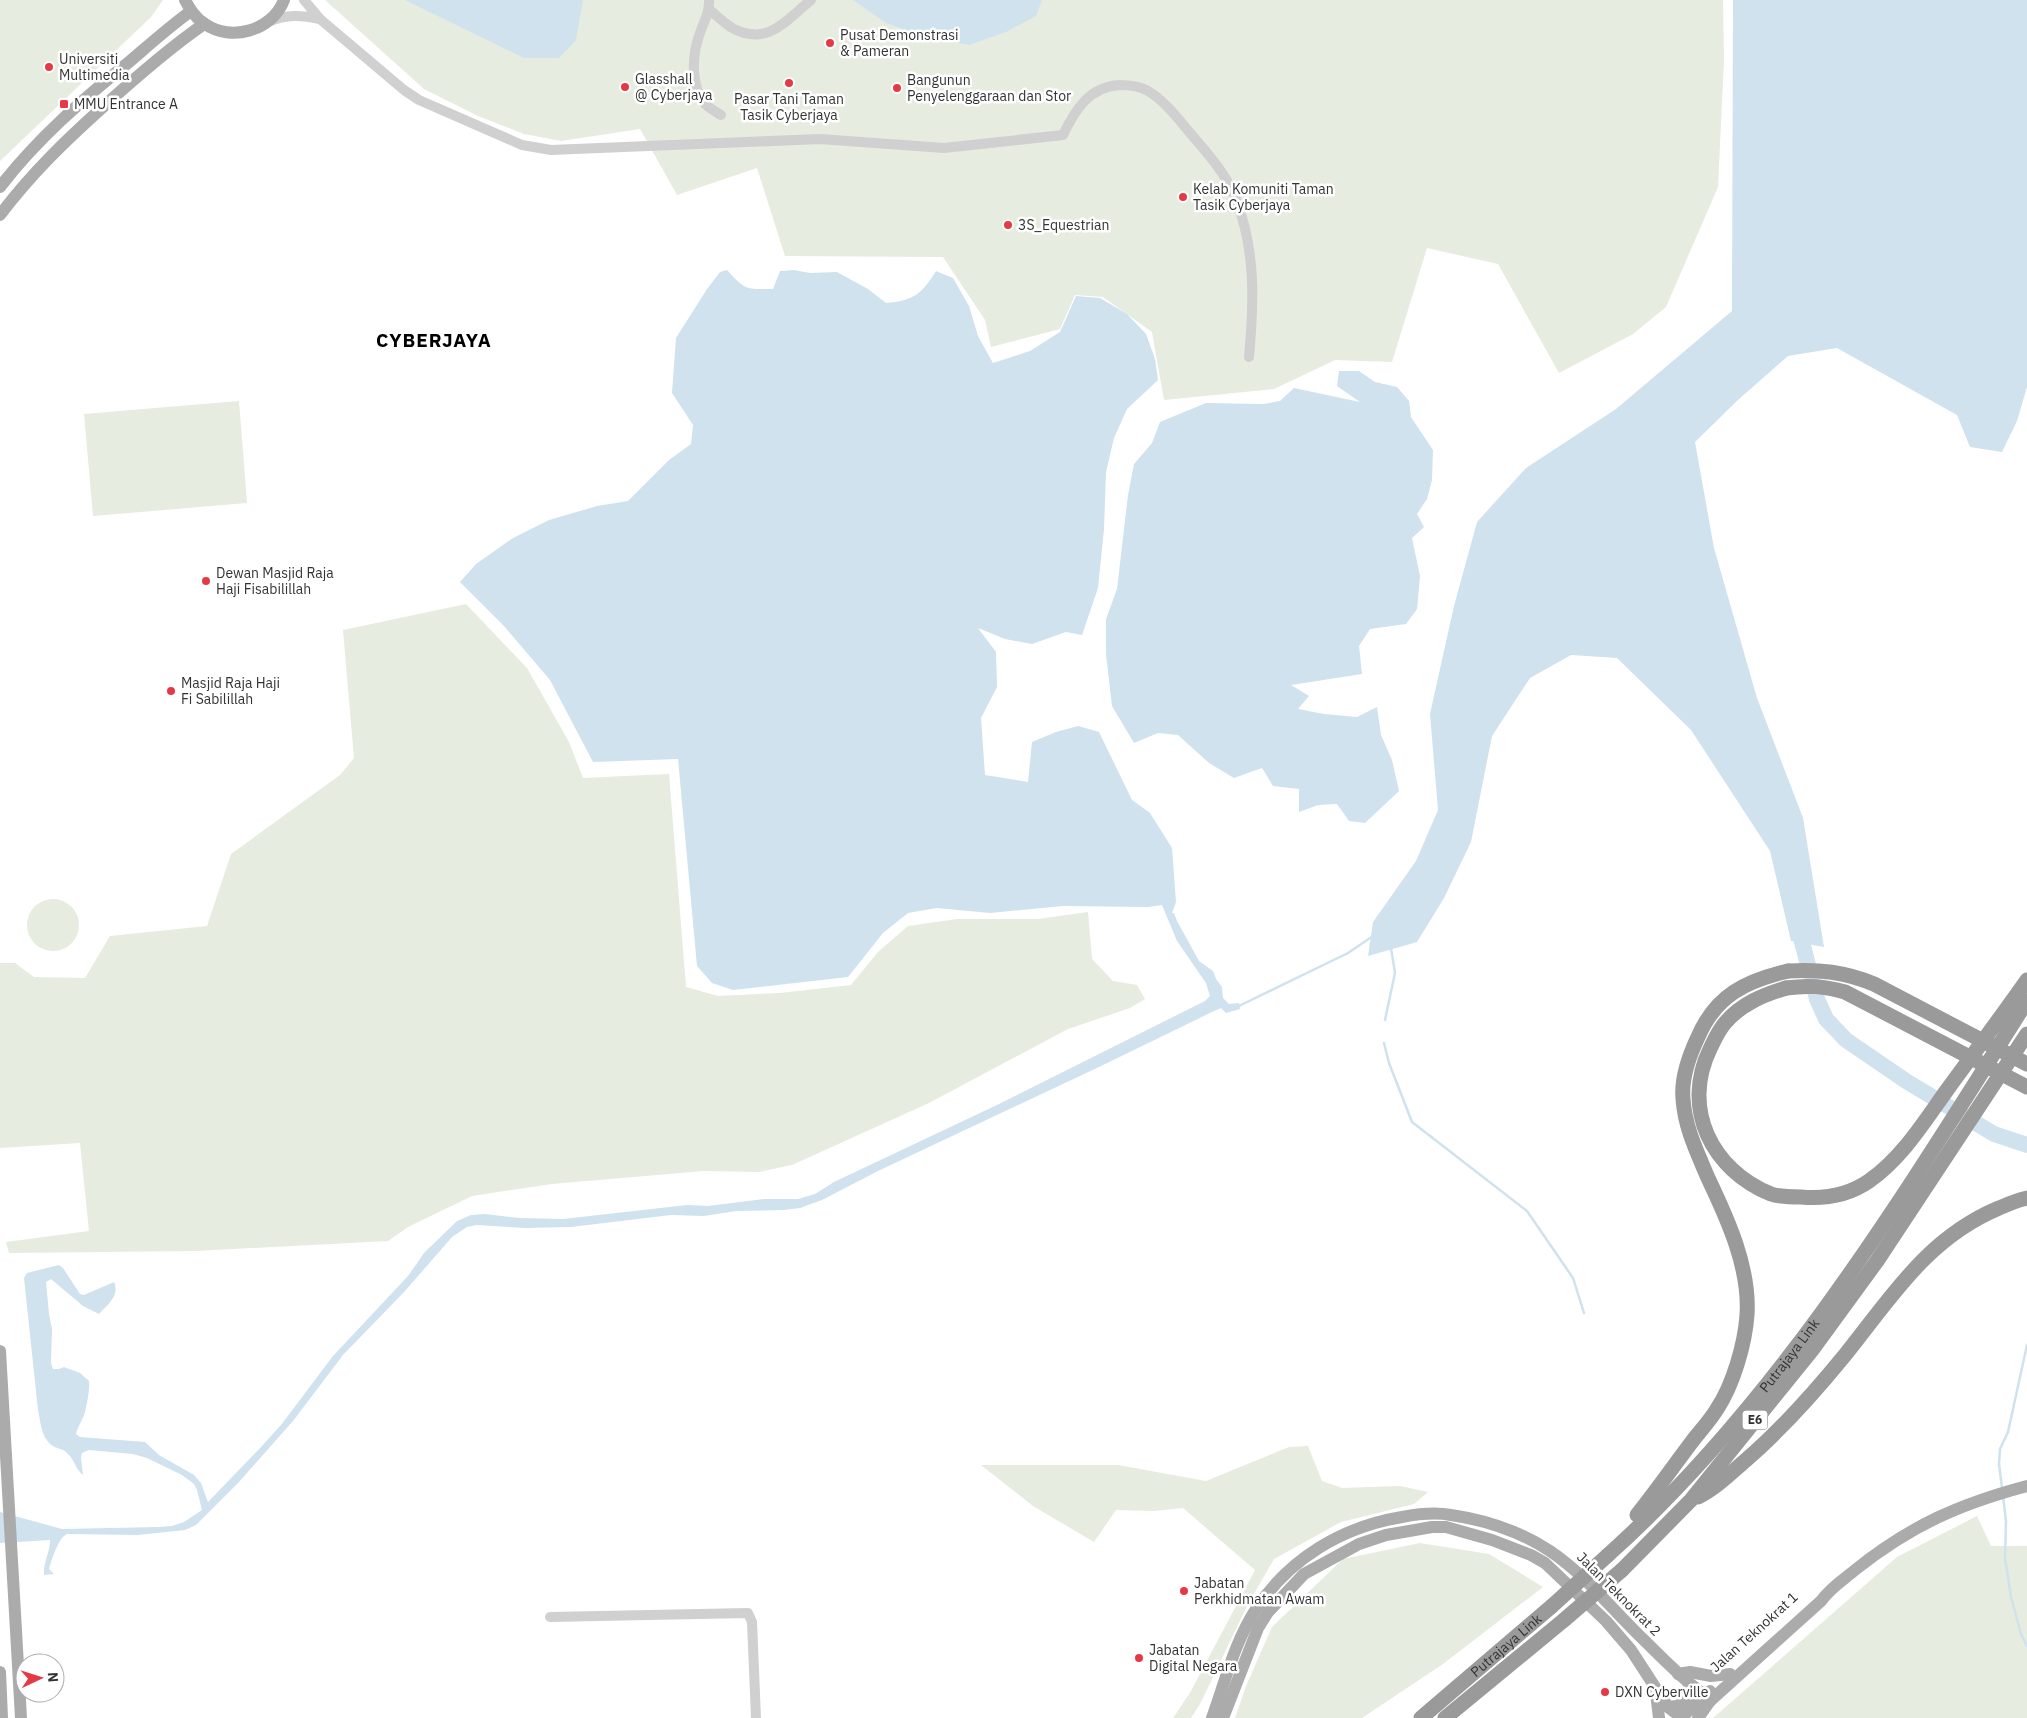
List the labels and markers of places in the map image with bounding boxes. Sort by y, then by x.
place label: Pusat Demonstrasi & Pameran [840,26,959,60]
marker: Pusat Demonstrasi & Pameran [824,37,836,49]
place label: Universiti Multimedia [59,50,130,84]
marker: Universiti Multimedia [43,61,55,73]
place label: Glasshall @ Cyberjaya [635,70,713,104]
place label: Bangunun Penyelenggaraan dan Stor [907,71,1071,105]
marker: Pasar Tani Taman Tasik Cyberjaya [783,77,795,89]
marker: Glasshall @ Cyberjaya [619,81,631,93]
marker: Bangunun Penyelenggaraan dan Stor [891,82,903,94]
place label: Pasar Tani Taman Tasik Cyberjaya [734,90,844,124]
place label: MMU Entrance A [74,95,178,113]
marker: MMU Entrance A [58,98,70,110]
place label: Kelab Komuniti Taman Tasik Cyberjaya [1193,180,1334,214]
marker: Kelab Komuniti Taman Tasik Cyberjaya [1177,191,1189,203]
place label: 3S_Equestrian [1018,216,1109,234]
marker: 3S_Equestrian [1002,219,1014,231]
place label: Dewan Masjid Raja Haji Fisabilillah [216,564,334,598]
marker: Dewan Masjid Raja Haji Fisabilillah [200,575,212,587]
place label: Masjid Raja Haji Fi Sabilillah [181,674,280,708]
marker: Masjid Raja Haji Fi Sabilillah [165,685,177,697]
place label: Jabatan Perkhidmatan Awam [1194,1574,1324,1608]
marker: Jabatan Perkhidmatan Awam [1178,1585,1190,1597]
place label: Jabatan Digital Negara [1149,1641,1238,1675]
marker: Jabatan Digital Negara [1133,1652,1145,1664]
place label: DXN Cyberville [1615,1683,1709,1701]
marker: DXN Cyberville [1599,1686,1611,1698]

